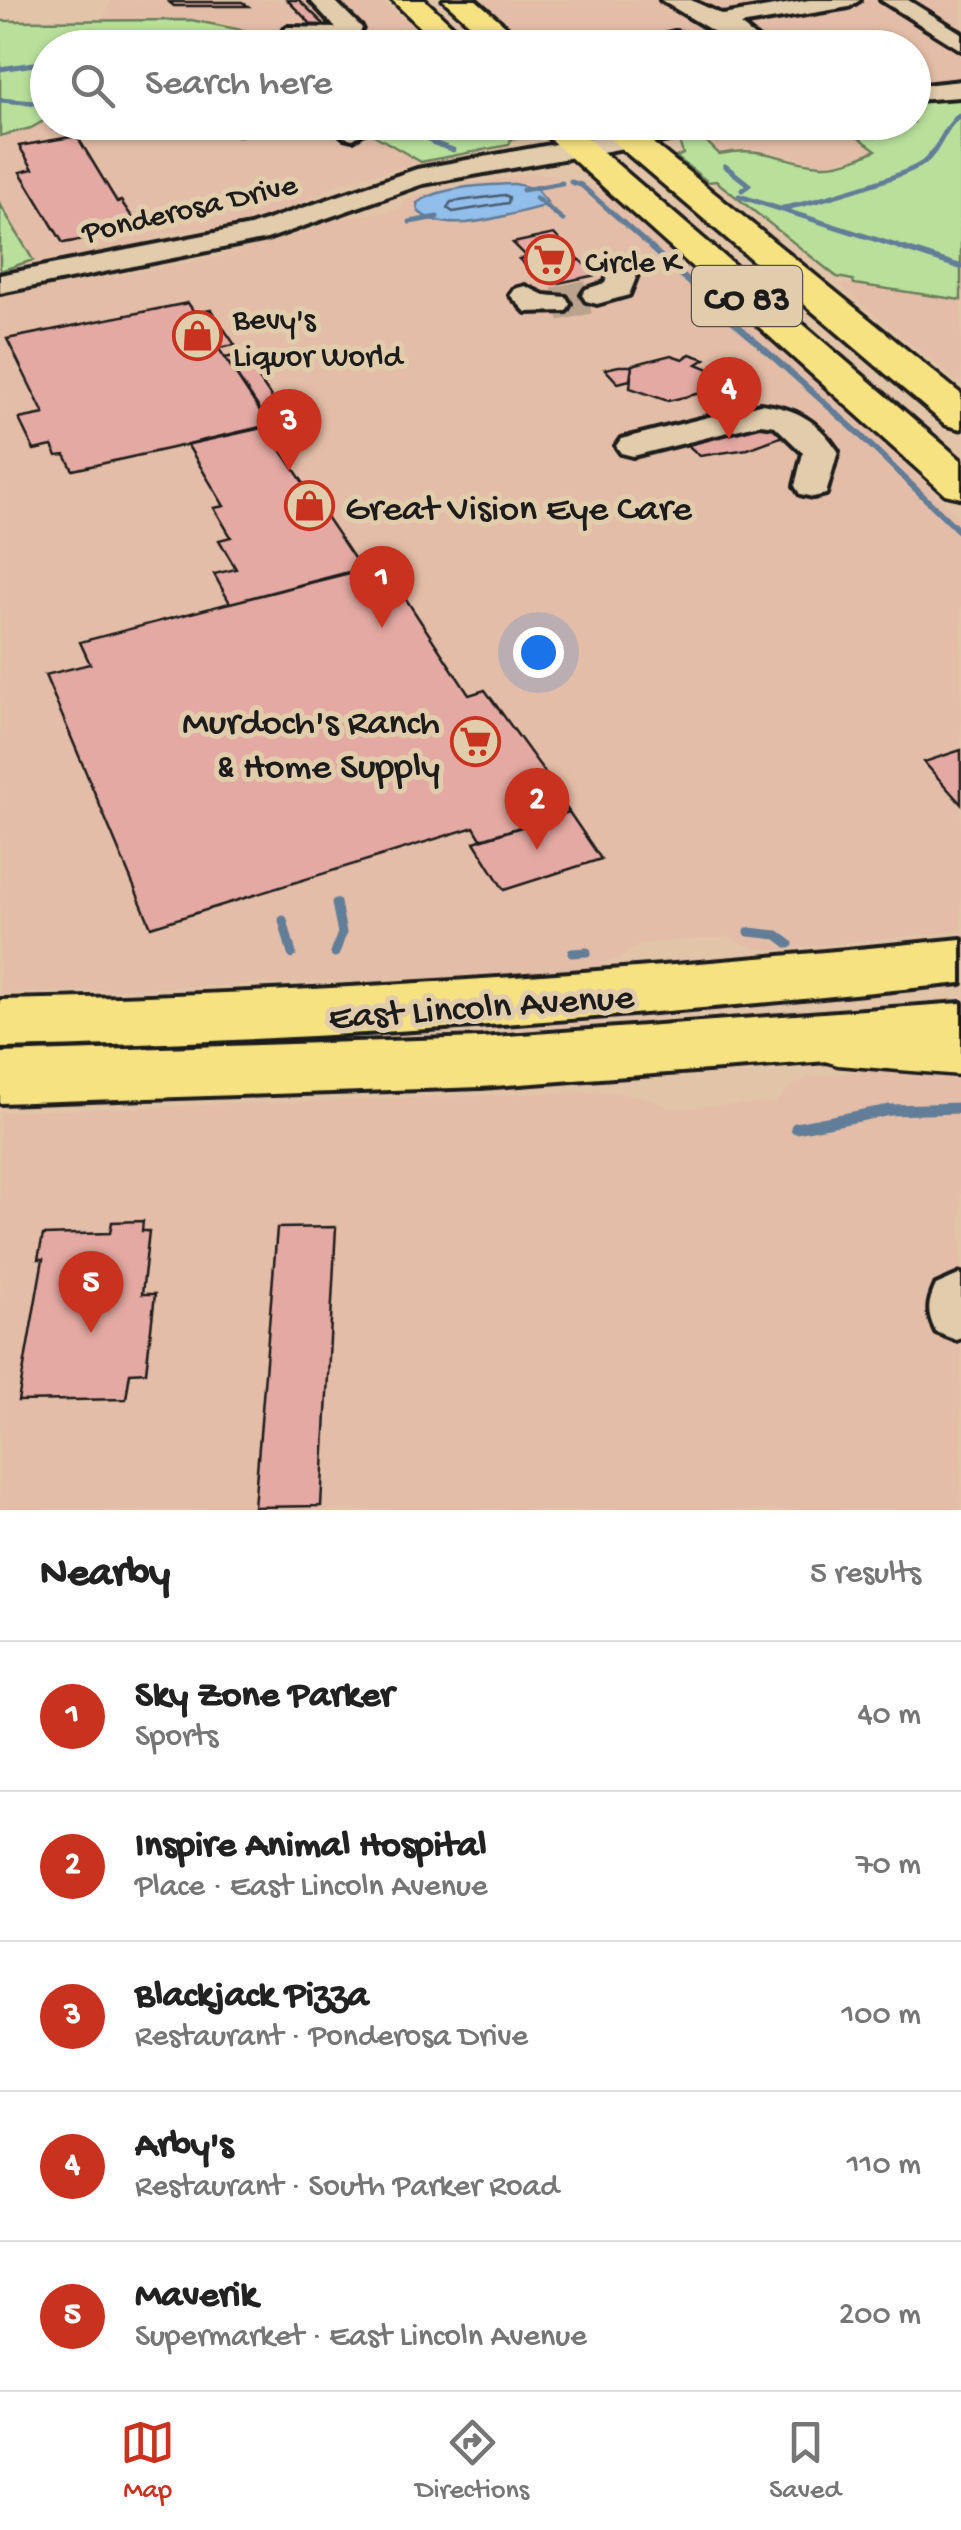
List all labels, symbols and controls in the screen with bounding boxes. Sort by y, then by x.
search box [30,30,931,140]
icon: search [65,58,120,113]
text: Search here [145,63,332,107]
street label: Ponderosa Drive [78,168,302,254]
supermarket icon: Circle K [524,234,576,286]
place label: Circle K [585,246,684,284]
road number: CO 83 [692,266,802,326]
place label: Bevy's Liquor World [232,303,405,378]
shop icon: Bevy's Liquor World [172,309,224,361]
pin: 4 [696,356,762,439]
pin: 3 [256,388,322,471]
shop icon: Great Vision Eye Care [284,479,336,531]
place label: Great Vision Eye Care [345,489,692,533]
pin: 1 [350,546,414,628]
your location [513,627,564,678]
place label: Murdoch's Ranch & Home Supply [182,703,440,791]
supermarket icon: Murdoch's Ranch & Home Supply [449,715,501,767]
pin: 2 [504,768,570,850]
street label: East Lincoln Avenue [327,977,636,1043]
pin: 5 [58,1250,124,1333]
text: Nearby [40,1551,170,1600]
text: 5 results [810,1556,921,1594]
text: Sky Zone Parker [135,1675,394,1719]
text: 1 [66,1697,79,1735]
text: 40 m [857,1697,921,1735]
text: Sports [135,1719,218,1757]
text: Inspire Animal Hospital [135,1825,487,1869]
text: 2 [65,1847,80,1885]
text: 70 m [856,1847,921,1885]
text: Place · East Lincoln Avenue [135,1869,488,1907]
text: Blackjack Pizza [135,1975,369,2019]
text: 3 [64,1997,81,2035]
text: 100 m [841,1997,921,2035]
text: Restaurant · Ponderosa Drive [135,2019,528,2057]
text: Arby's [135,2125,233,2169]
text: 4 [65,2147,80,2185]
text: 110 m [847,2147,921,2185]
text: Restaurant · South Parker Road [135,2169,559,2207]
text: Maverik [135,2275,257,2319]
text: 5 [64,2297,81,2335]
text: 200 m [839,2297,921,2335]
text: Supermarket · East Lincoln Avenue [135,2319,587,2357]
tab: Map [120,2415,175,2508]
tab: Directions [415,2415,529,2508]
tab: Saved [769,2415,841,2508]

